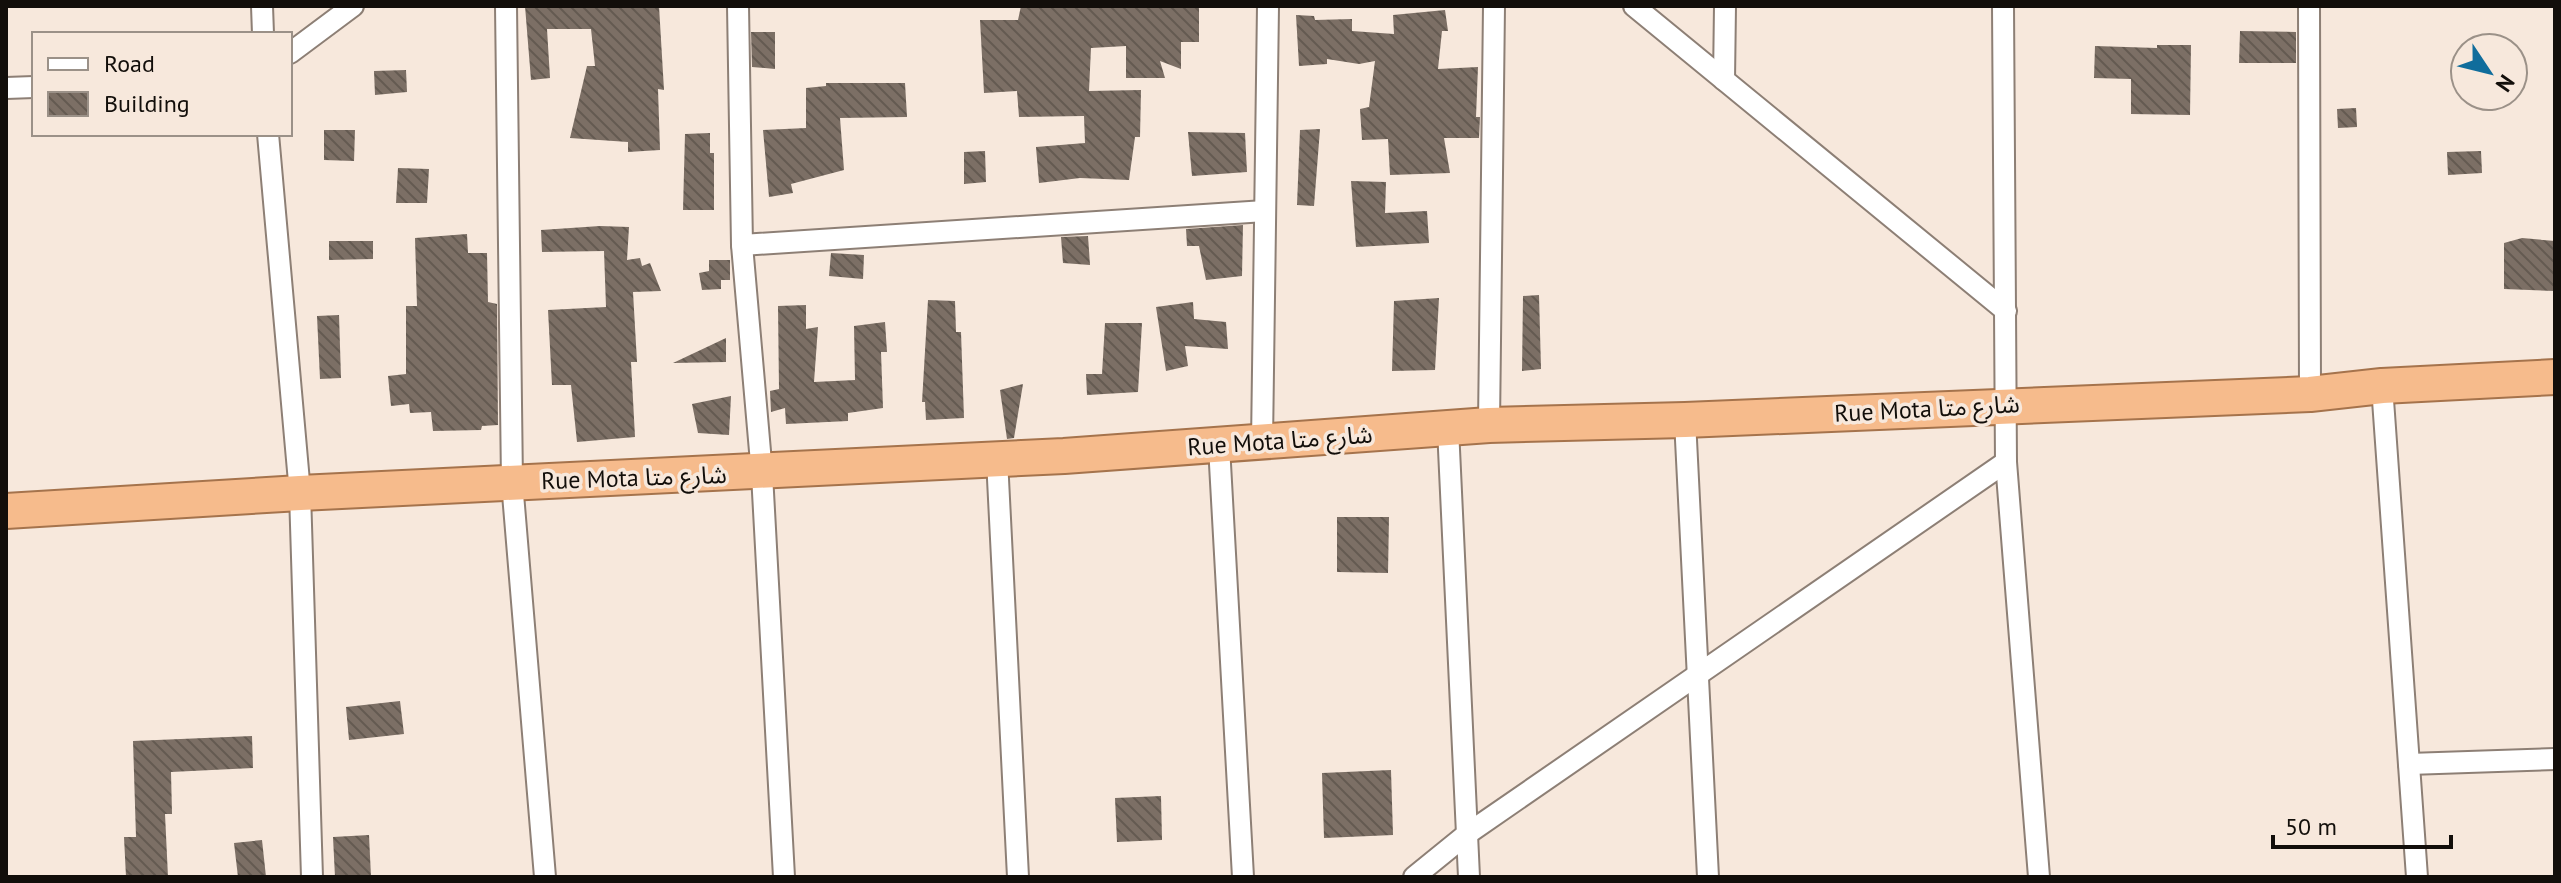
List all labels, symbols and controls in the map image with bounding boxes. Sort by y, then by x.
legend [32,32,292,136]
north arrow [2449,32,2529,112]
text: Road [104,48,155,79]
text: N [2490,70,2521,97]
text: Building [104,88,190,119]
street label: Rue Mota شارع متا [1833,388,2021,431]
street label: Rue Mota شارع متا [1186,419,1374,464]
street label: Rue Mota شارع متا [541,459,727,498]
scale bar [2273,799,2451,849]
text: 50 m [2285,811,2337,842]

